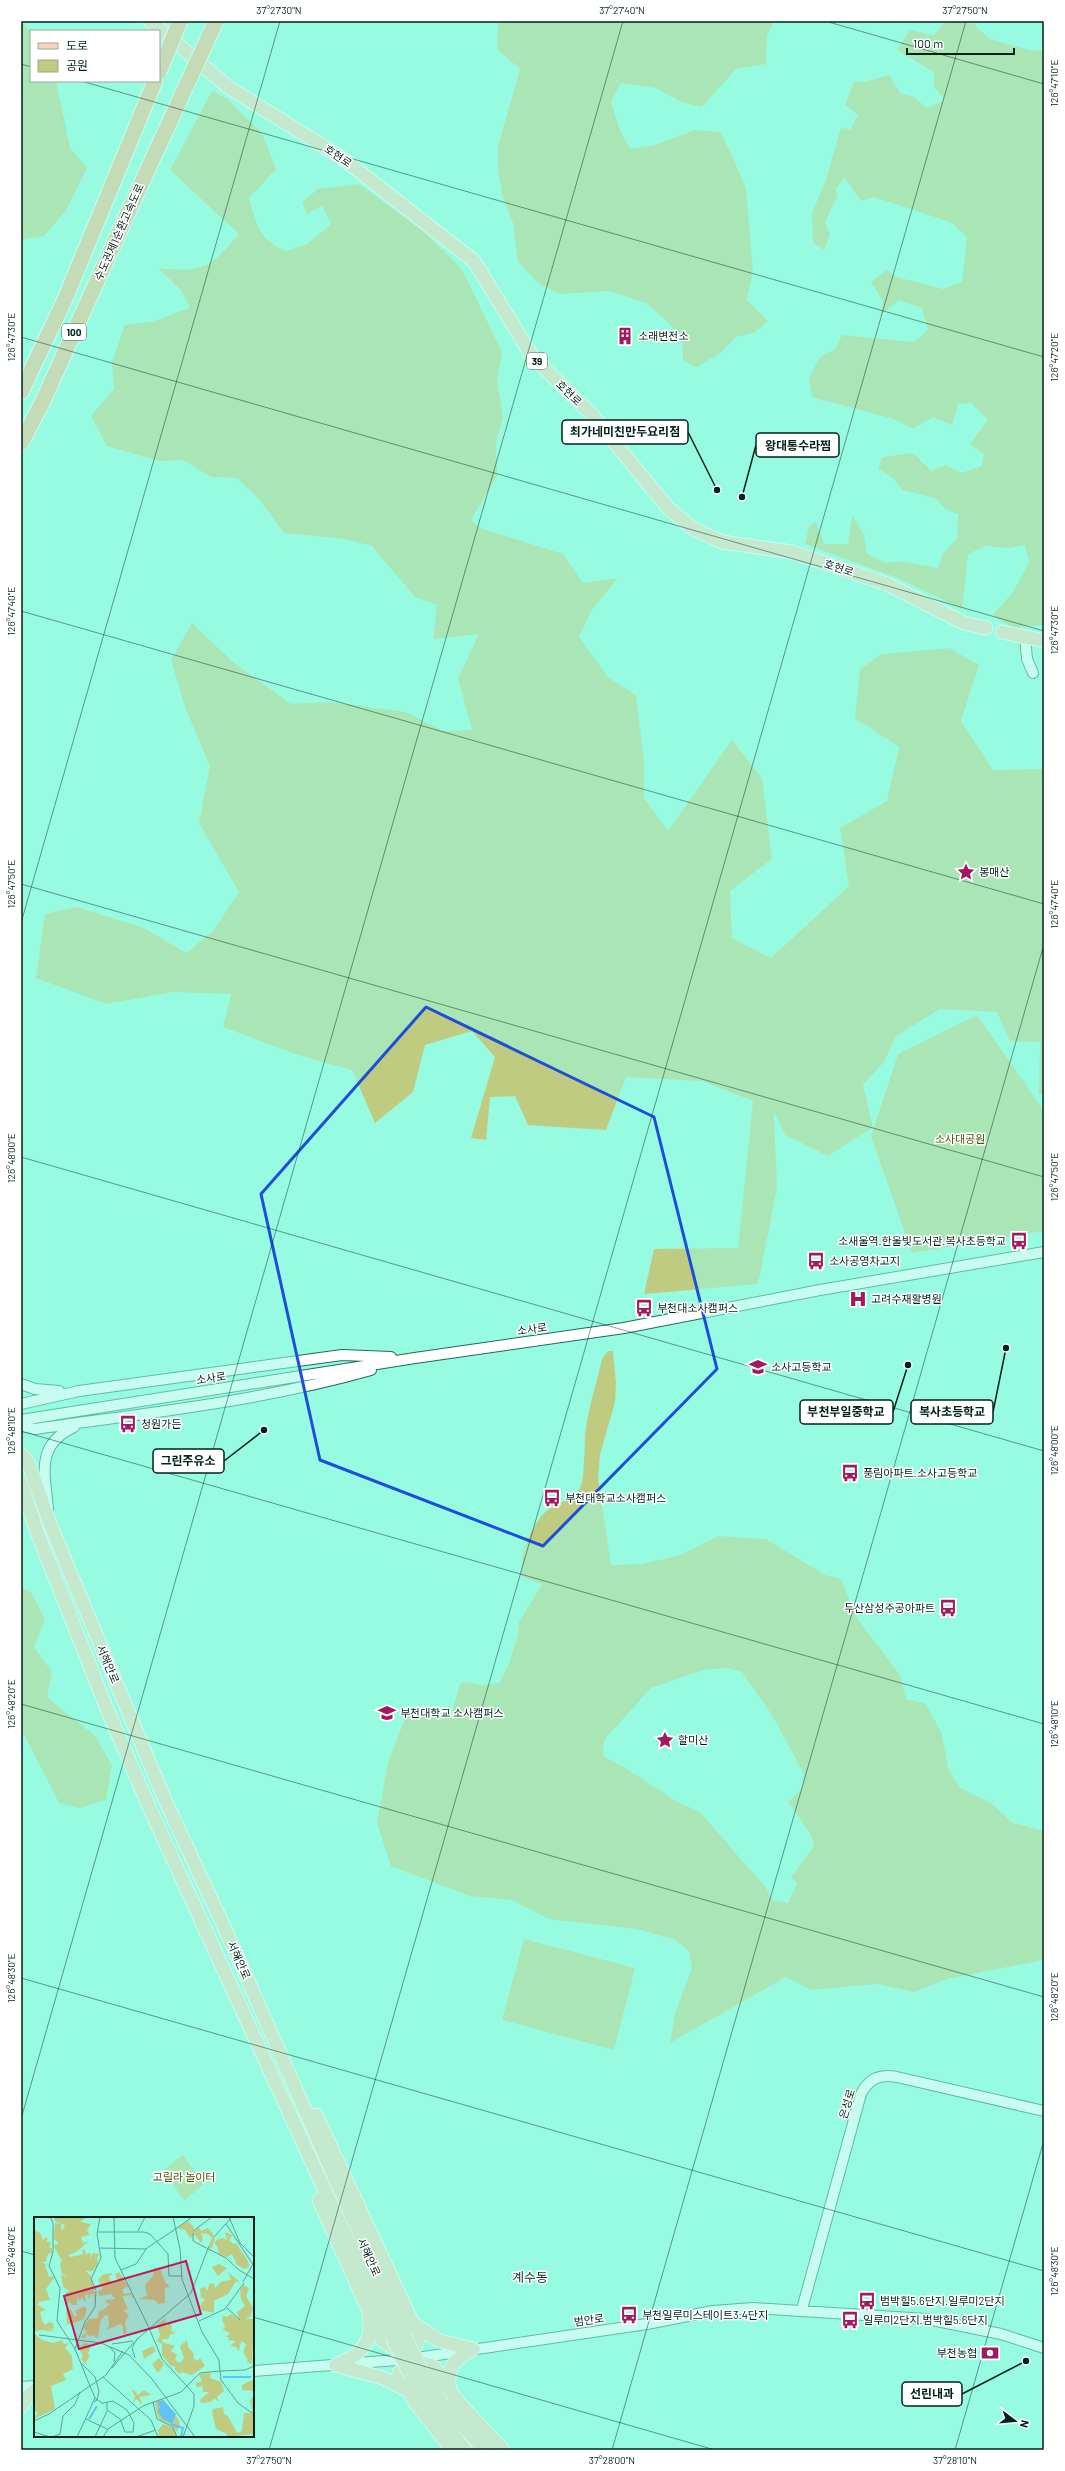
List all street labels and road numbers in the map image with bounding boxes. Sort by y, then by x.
street label: 호현로 [322,142,355,169]
street label: 수도권제1순환고속도로 [91,181,146,282]
road number: 100 [62,324,86,340]
road number: 39 [527,353,547,369]
street label: 호현로 [554,377,585,408]
street label: 호현로 [823,557,856,578]
street label: 소사로 [516,1320,548,1337]
street label: 소사로 [195,1369,227,1386]
street label: 서해안로 [95,1643,122,1685]
street label: 서해안로 [225,1939,254,1981]
street label: 은성로 [836,2087,857,2120]
street label: 서해안로 [355,2236,384,2278]
street label: 범안로 [573,2311,605,2328]

